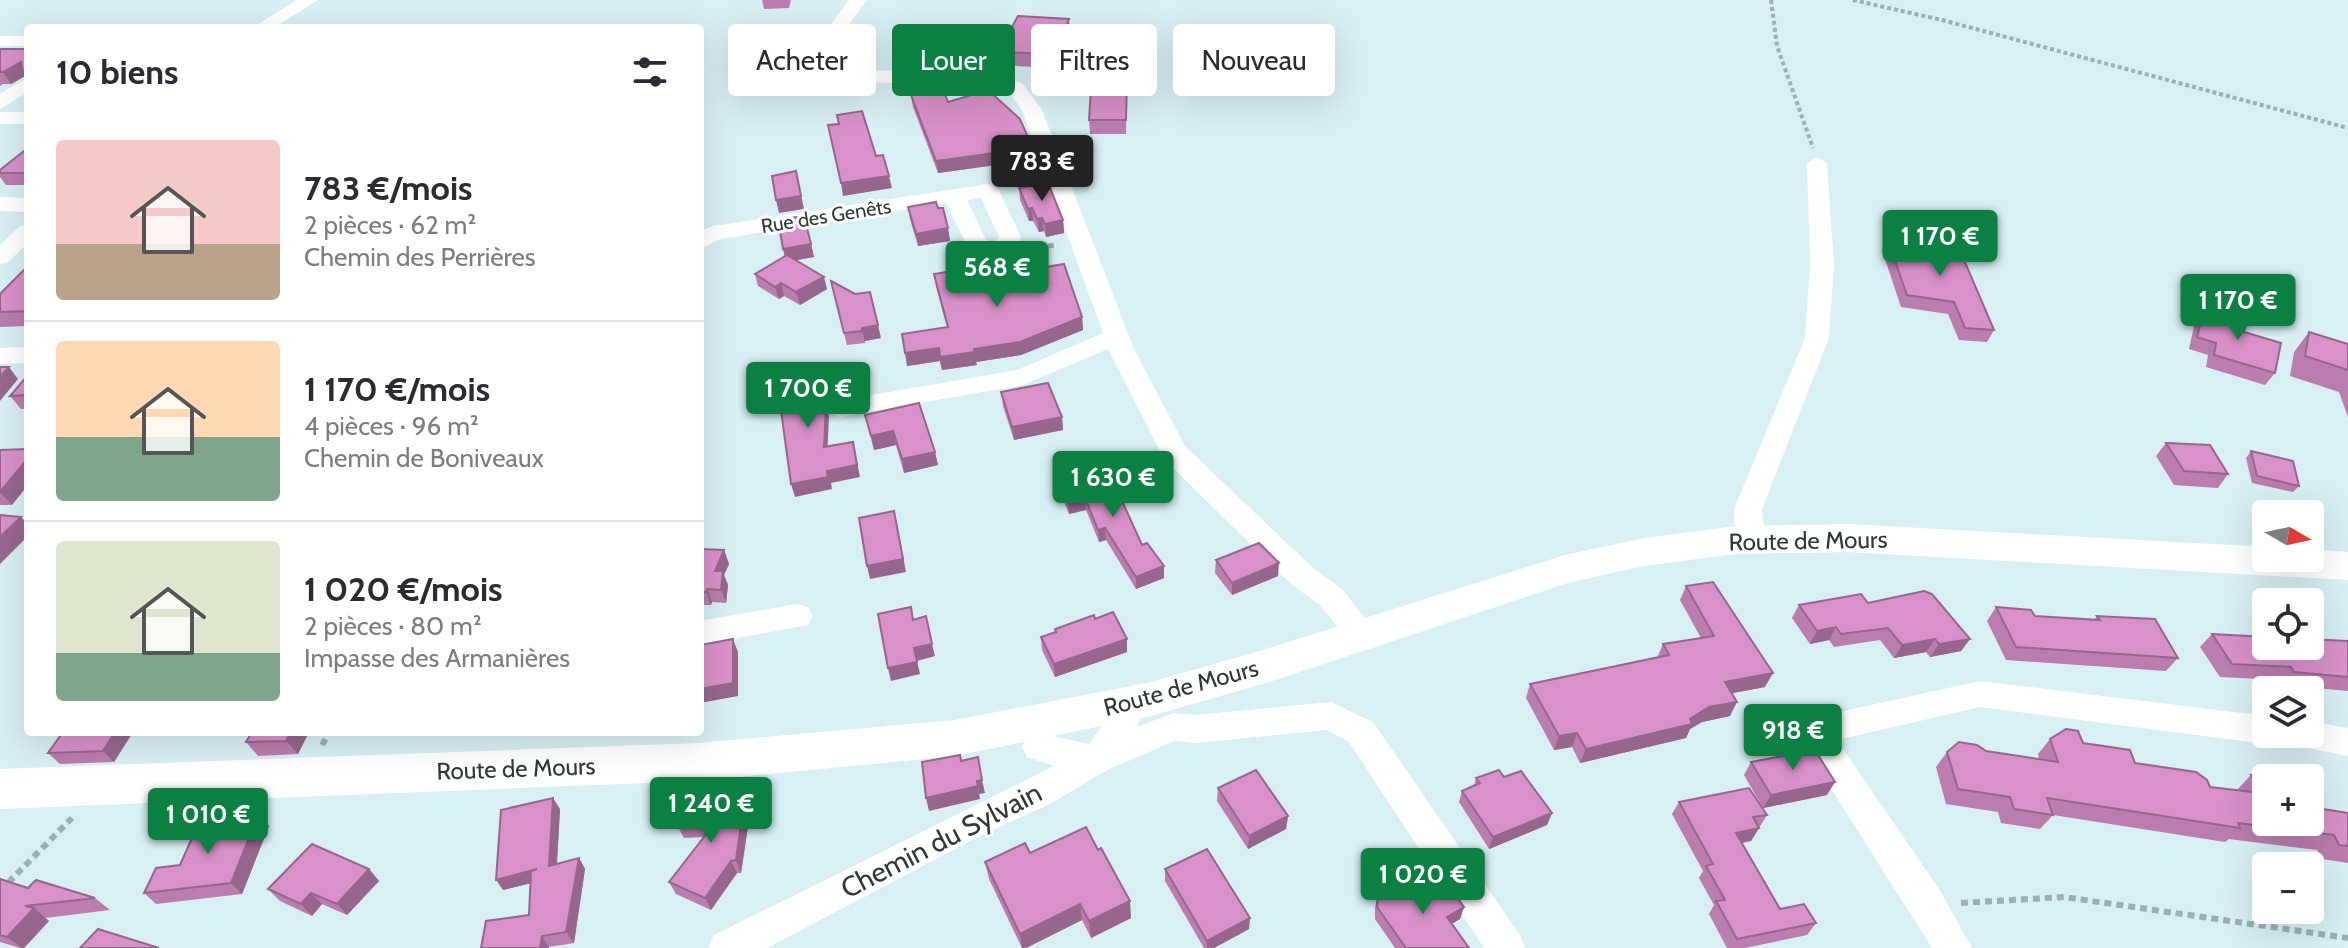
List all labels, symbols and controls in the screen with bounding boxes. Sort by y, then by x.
chip: Acheter [728,24,876,96]
chip: Louer [892,24,1015,96]
chip: Filtres [1031,24,1157,96]
chip: Nouveau [1173,24,1335,96]
icon: filters [628,50,672,94]
text: 10 biens [56,51,178,93]
pin: 783 € [986,135,1098,203]
text: 783 € [1009,145,1075,177]
text: 783 €/mois [304,167,472,209]
icon: home [120,172,216,268]
street label: Rue des Genêts [759,194,893,238]
text: 2 pièces · 62 m² [304,209,476,241]
pin: 1 170 € [1866,210,2014,278]
text: 1 170 € [1901,220,1979,252]
text: Chemin des Perrières [304,241,536,273]
pin: 568 € [941,241,1053,309]
text: 568 € [964,251,1030,283]
pin: 1 170 € [2164,274,2312,342]
text: 1 170 € [2199,284,2277,316]
pin: 1 700 € [734,362,882,430]
text: 1 170 €/mois [304,368,490,410]
text: 1 700 € [764,372,852,404]
icon: home [120,373,216,469]
text: 4 pièces · 96 m² [304,410,479,442]
text: Chemin de Boniveaux [304,442,544,474]
pin: 1 630 € [1039,451,1187,519]
text: 1 630 € [1071,461,1155,493]
north arrow [2252,500,2324,572]
map controls [2252,500,2324,924]
street label: Route de Mours [1728,525,1888,556]
text: 1 020 €/mois [304,568,502,610]
icon: home [120,573,216,669]
button: locate [2252,588,2324,660]
text: 2 pièces · 80 m² [304,610,482,642]
text: Impasse des Armanières [304,642,570,674]
street label: Route de Mours [1100,653,1261,722]
button: layers [2252,676,2324,748]
pin: 918 € [1737,704,1849,772]
text: 918 € [1762,714,1824,746]
street label: Route de Mours [436,751,596,786]
button: + [2252,764,2324,836]
street label: Chemin du Sylvain [835,775,1047,905]
pin: 1 240 € [637,777,785,845]
text: 1 240 € [668,787,754,819]
pin: 1 010 € [134,788,282,856]
text: 1 010 € [166,798,250,830]
pin: 1 020 € [1349,848,1497,916]
button: − [2252,852,2324,924]
text: 1 020 € [1379,858,1467,890]

